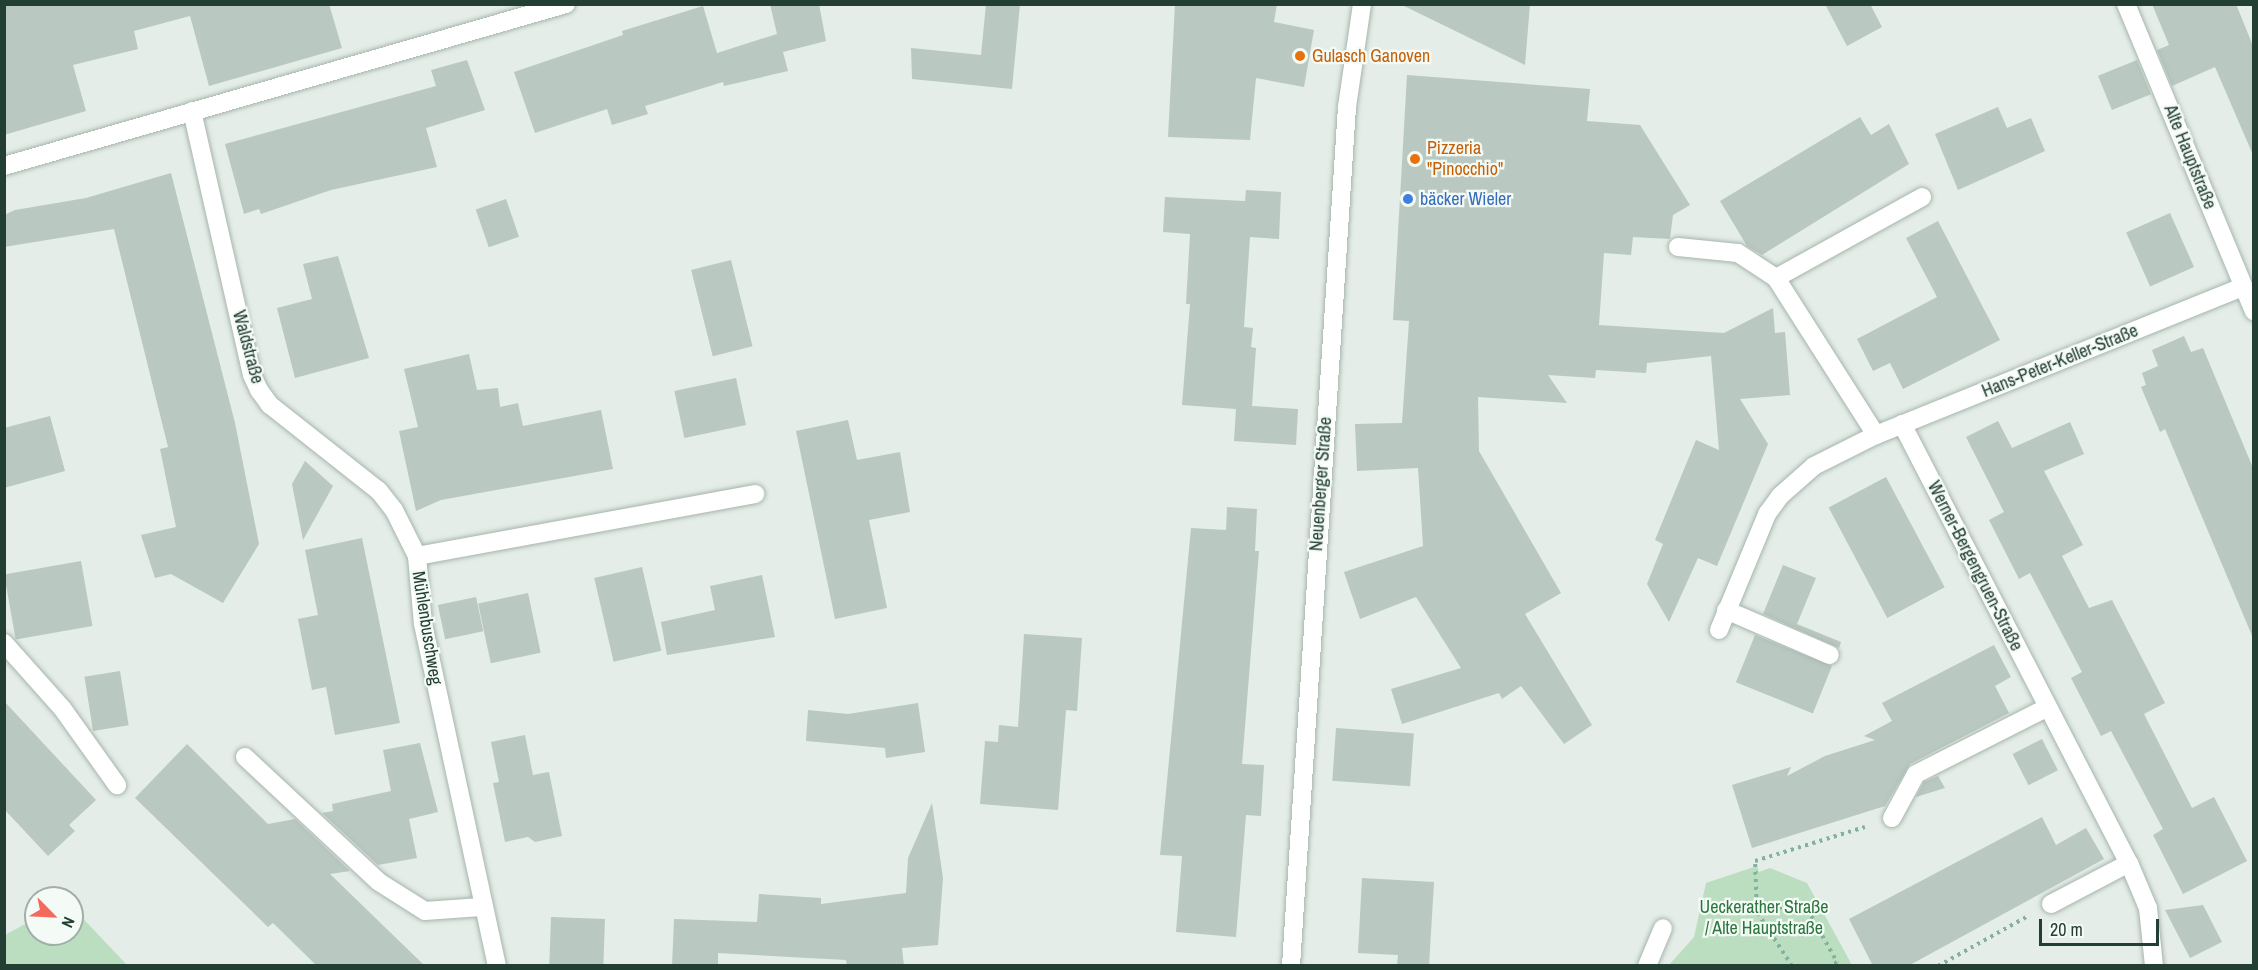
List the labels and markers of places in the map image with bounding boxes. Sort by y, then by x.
place label: Gulasch Ganoven [1312,45,1430,67]
marker: Gulasch Ganoven [1293,49,1307,63]
place label: Pizzeria "Pinocchio" [1427,138,1503,180]
marker: Pizzeria "Pinocchio" [1408,152,1422,166]
place label: bäcker Wieler [1420,188,1511,210]
marker: bäcker Wieler [1401,192,1415,206]

